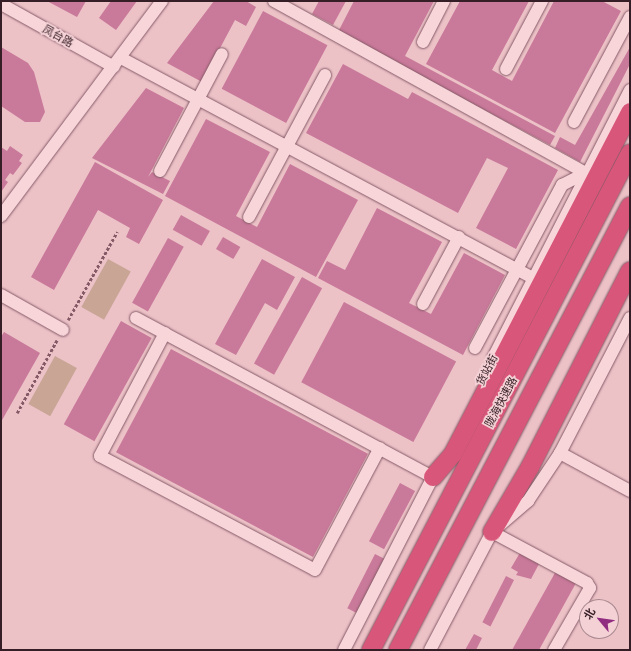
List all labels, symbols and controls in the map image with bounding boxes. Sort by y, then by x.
street label: 凤台路 [40,22,76,50]
street label: 货站街 [474,352,500,388]
street label: 陇海快速路 [482,375,520,429]
north arrow [579,599,619,639]
text: 北 [580,605,598,622]

